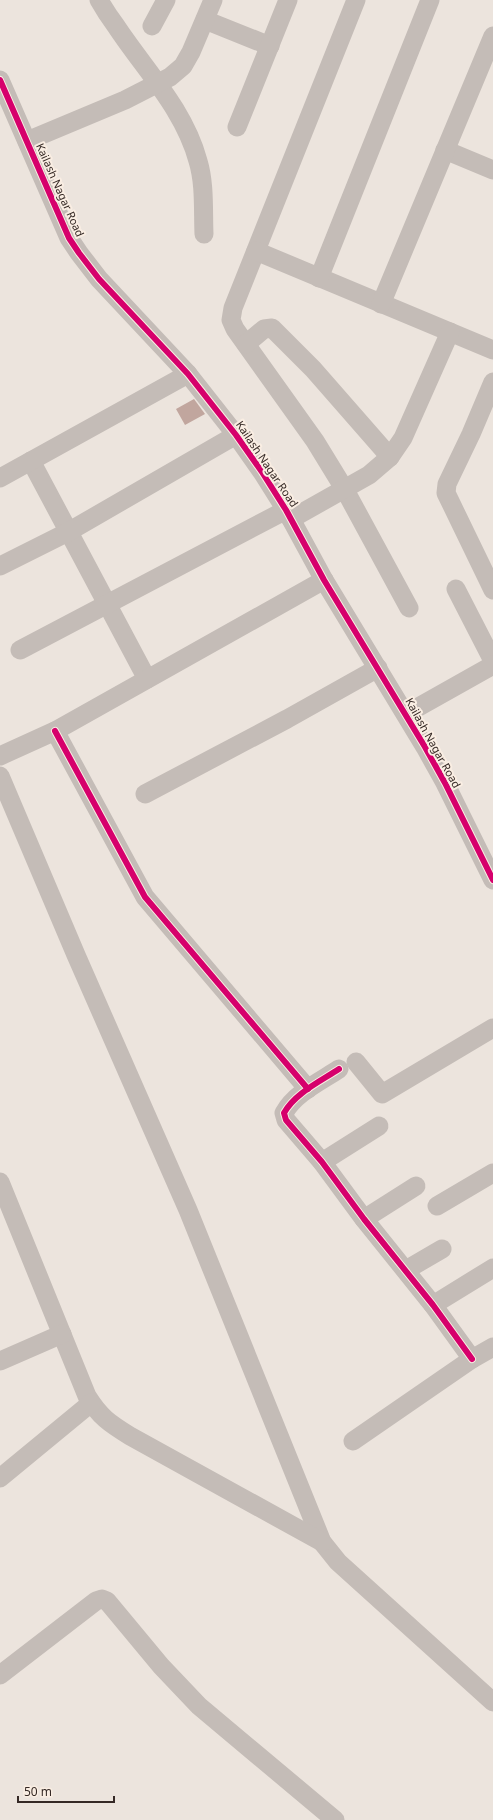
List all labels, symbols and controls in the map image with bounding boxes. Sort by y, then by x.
street label: Kailash Nagar Road [33,141,88,239]
street label: Kailash Nagar Road [233,418,302,510]
street label: Kailash Nagar Road [402,695,464,791]
scale bar [18,1778,114,1804]
text: 50 m [24,1783,52,1800]

